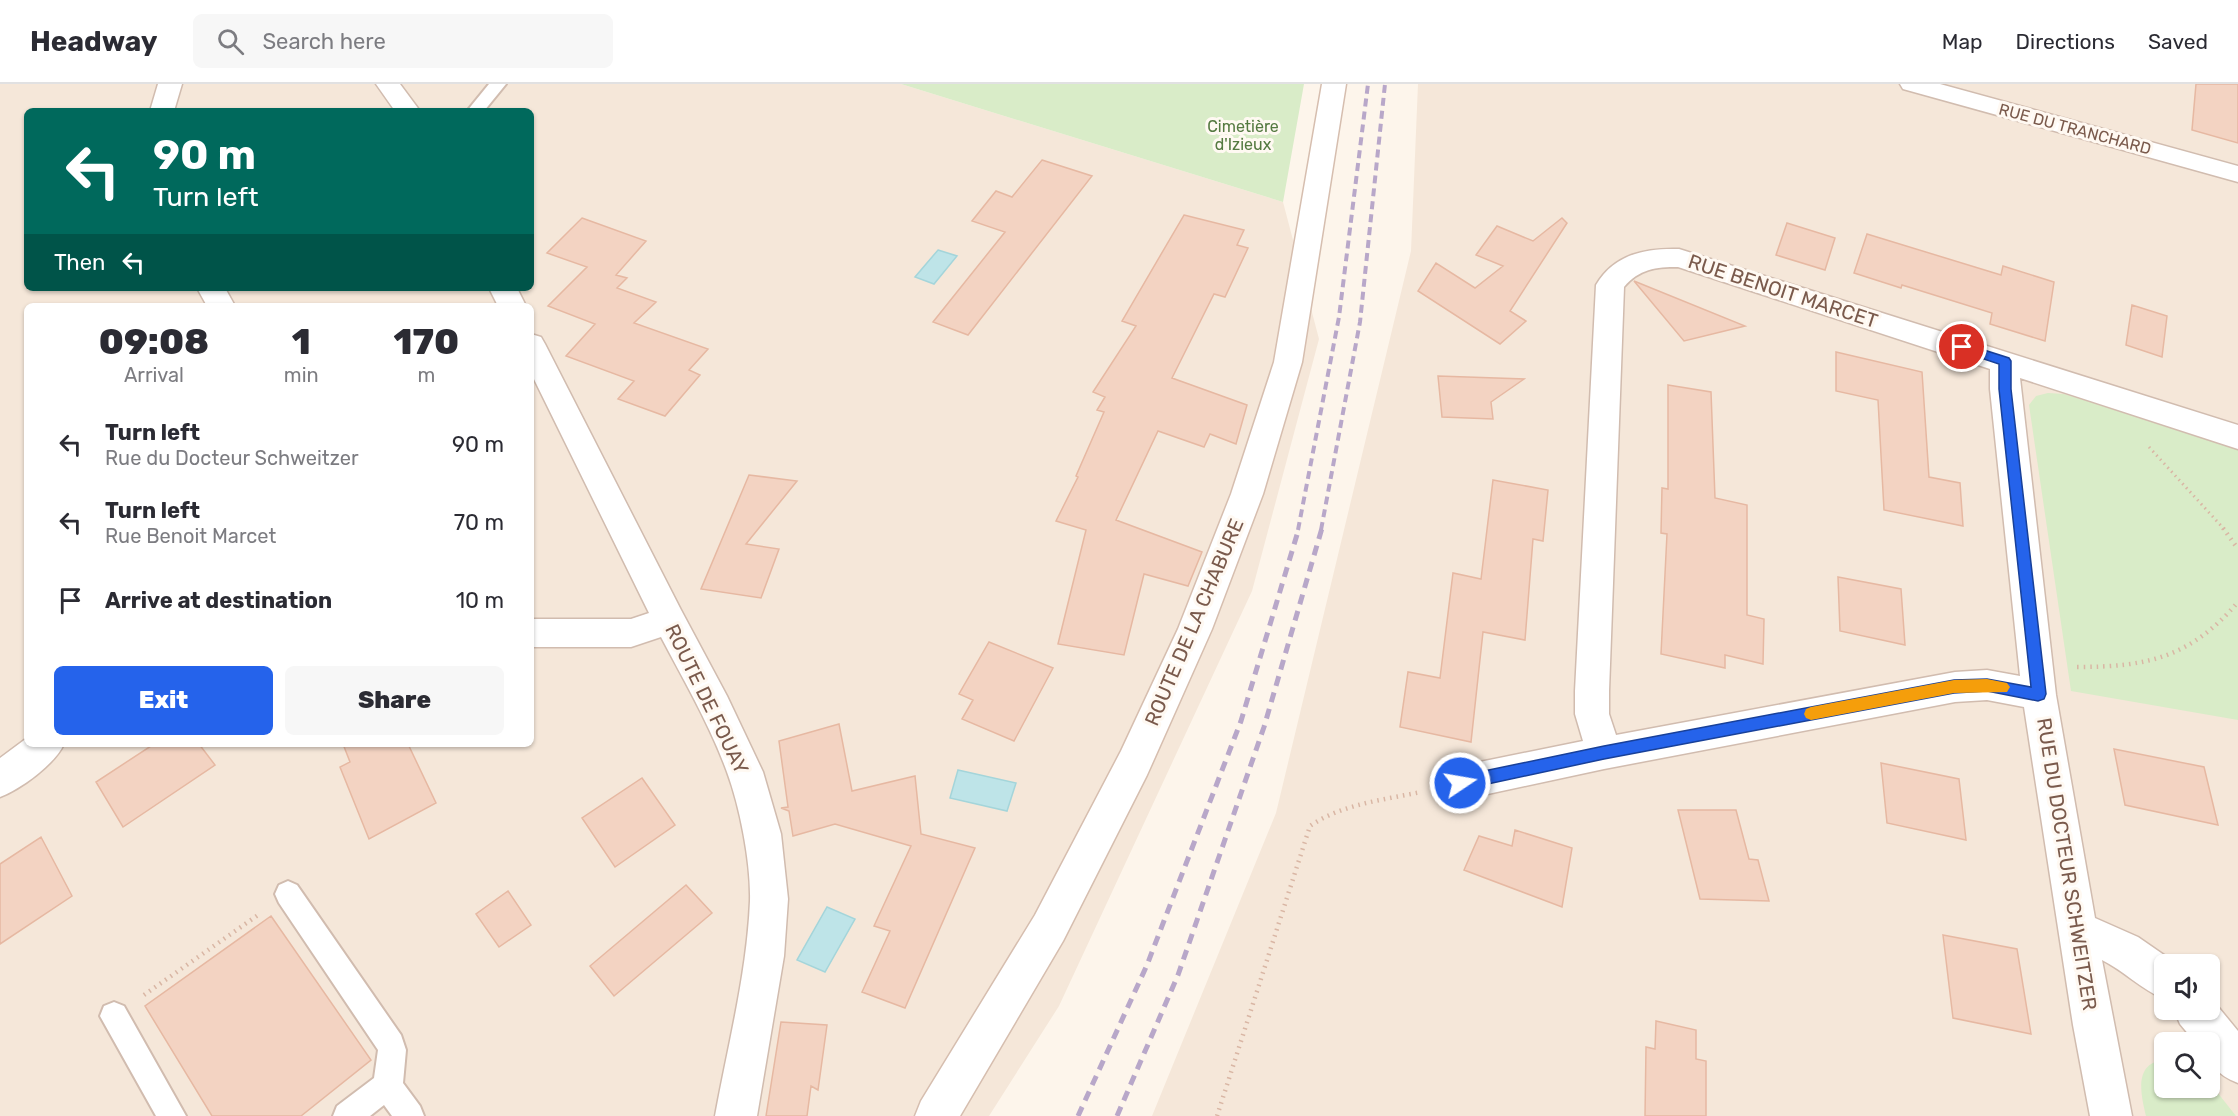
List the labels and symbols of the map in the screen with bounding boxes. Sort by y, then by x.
street label: RUE DU TRANCHARD [1997,100,2153,158]
park label: Cimetière d'Izieux [1207,117,1279,154]
street label: RUE BENOIT MARCET [1685,249,1881,333]
pin [1936,321,1987,372]
street label: ROUTE DE LA CHABURE [1139,515,1249,729]
street label: ROUTE DE FOUAY [660,620,754,778]
street label: RUE DU DOCTEUR SCHWEITZER [2032,716,2102,1012]
position arrow [1428,751,1492,815]

